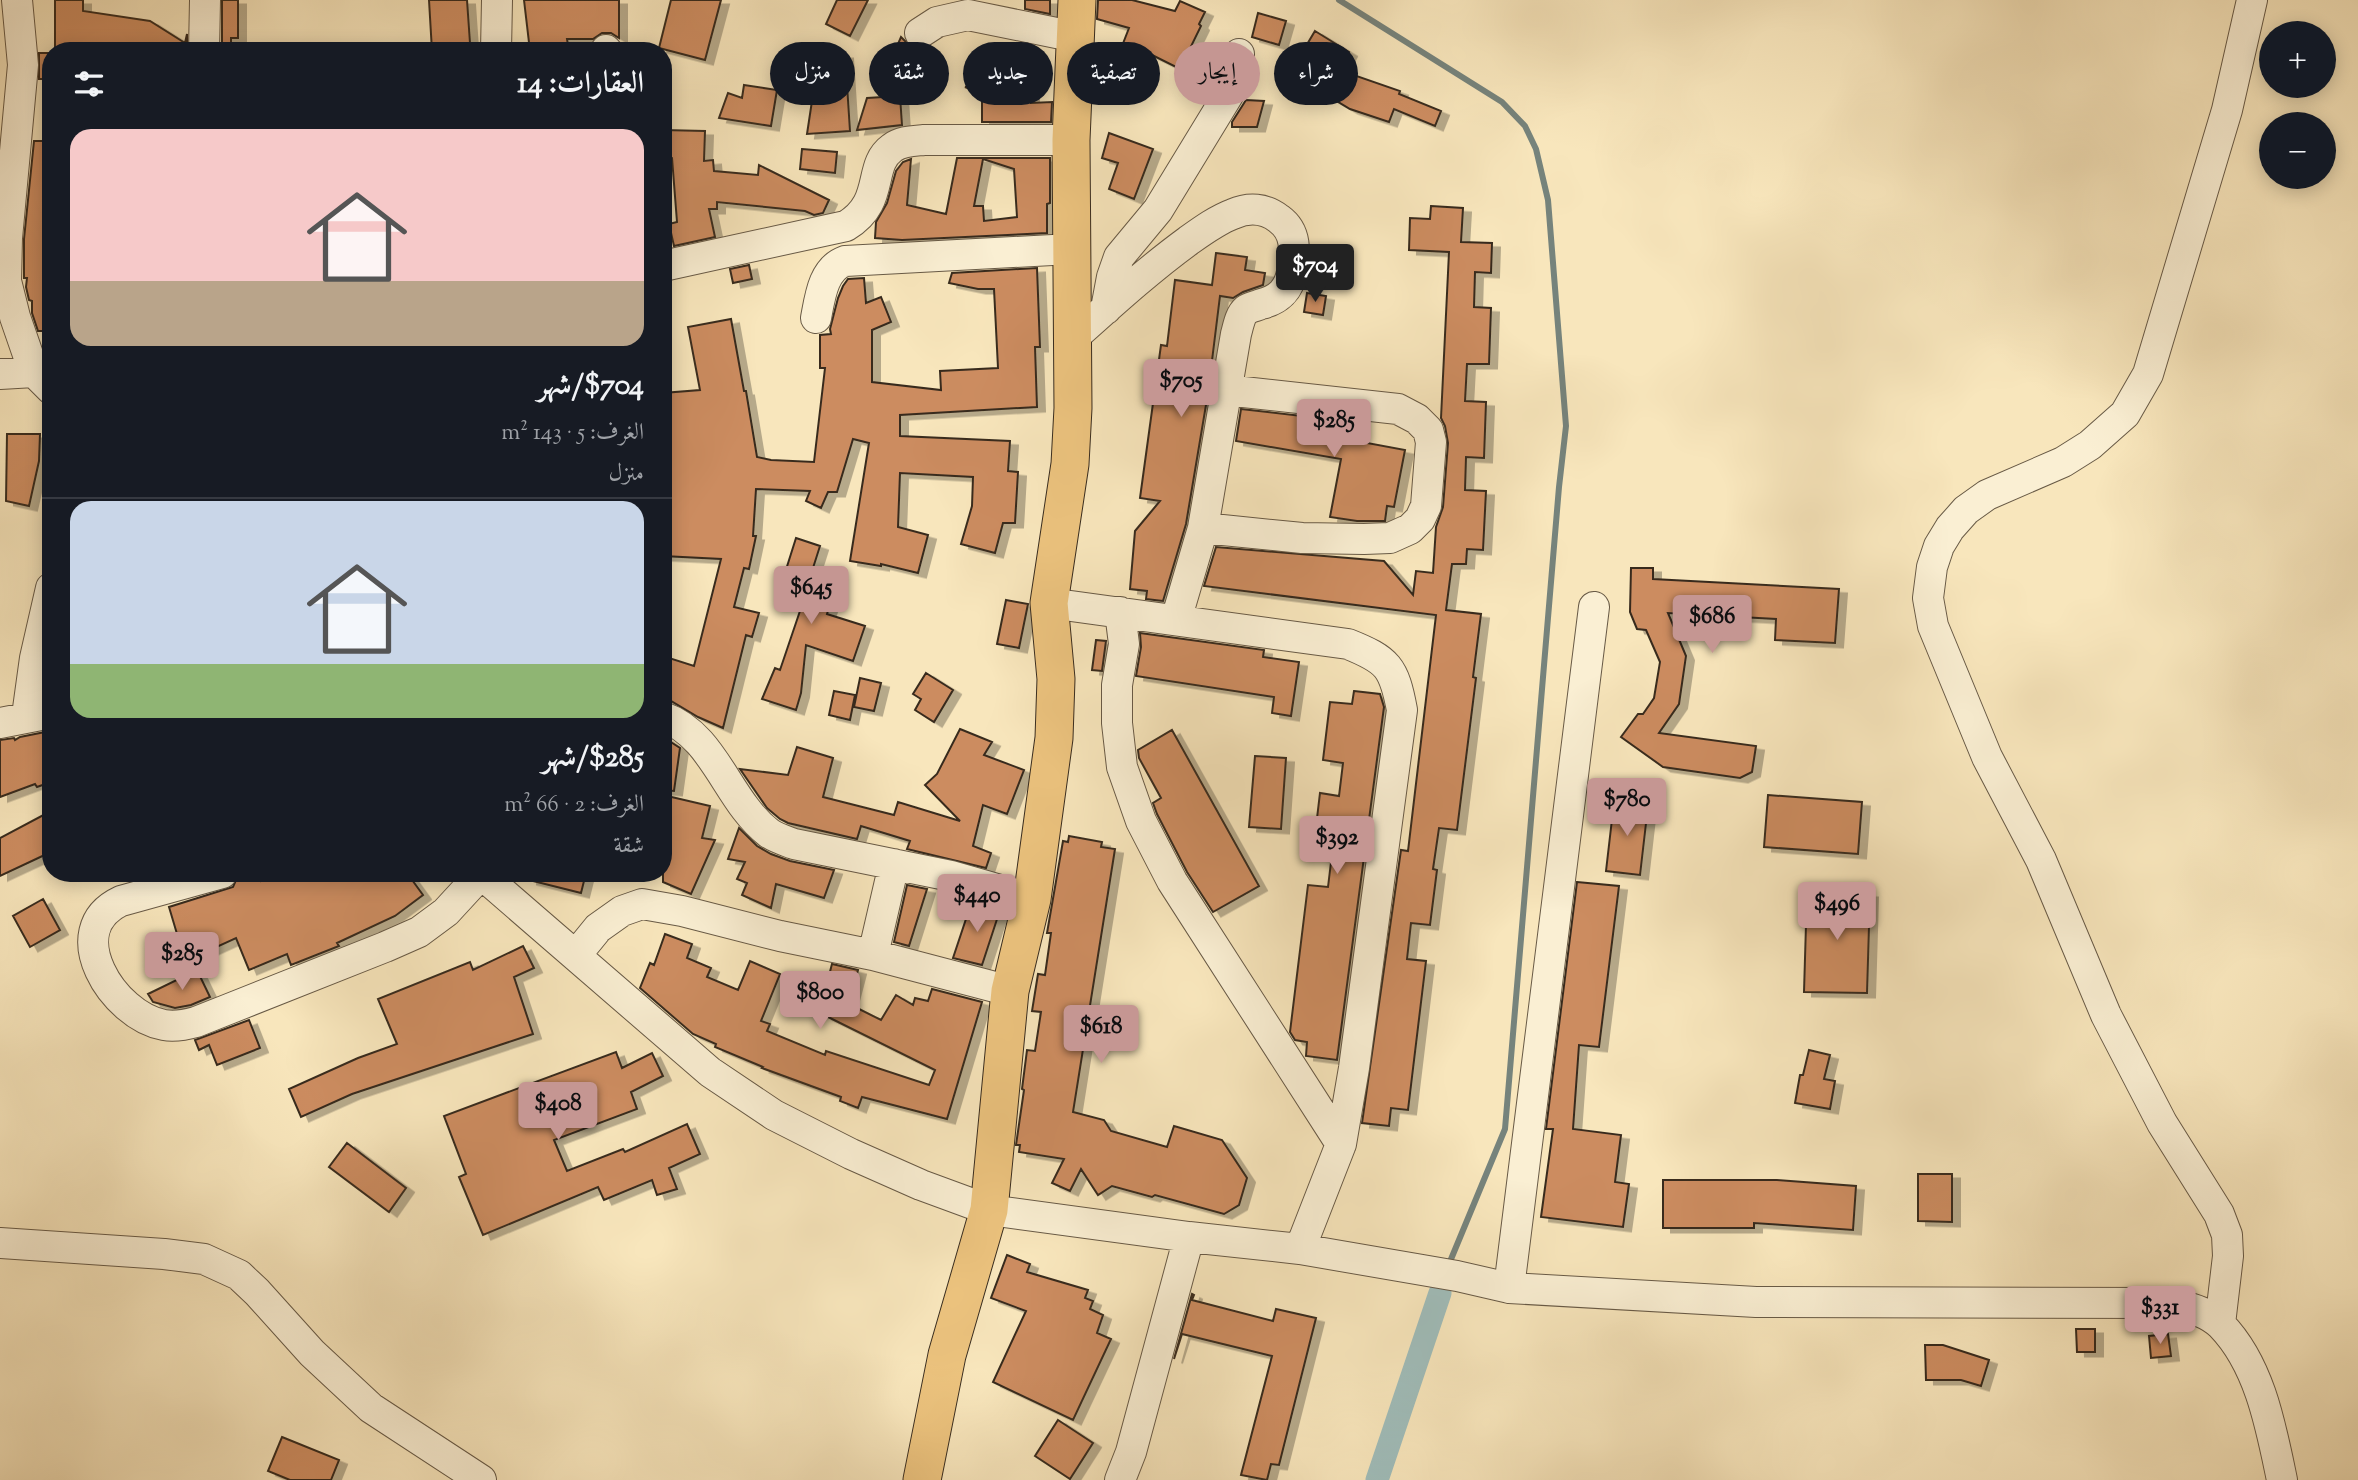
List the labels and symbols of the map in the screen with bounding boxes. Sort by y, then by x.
pin: $704 [1274,244,1356,304]
pin: $705 [1140,360,1222,419]
pin: $285 [1293,400,1375,459]
pin: $645 [770,566,852,626]
pin: $686 [1671,596,1753,655]
pin: $780 [1586,778,1668,838]
pin: $392 [1296,816,1378,876]
pin: $440 [936,874,1018,934]
pin: $496 [1796,883,1878,942]
pin: $285 [141,932,223,992]
pin: $800 [779,972,861,1031]
pin: $618 [1060,1006,1142,1065]
pin: $408 [517,1082,599,1142]
pin: $331 [2119,1286,2201,1346]

